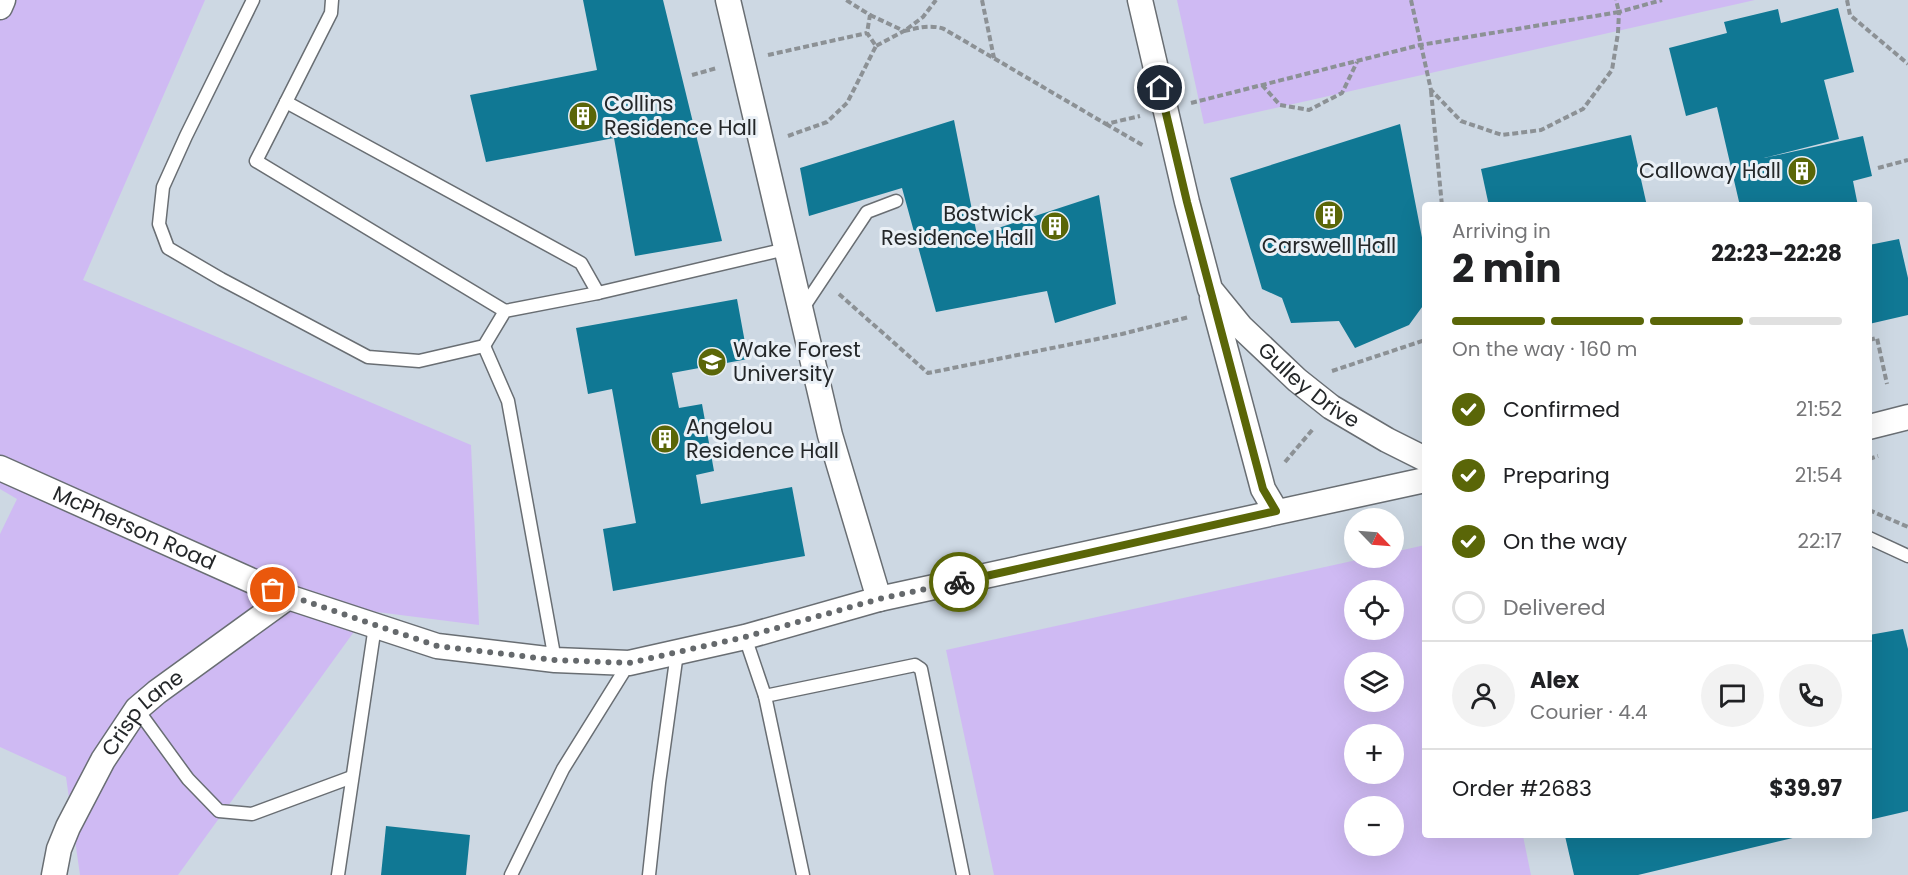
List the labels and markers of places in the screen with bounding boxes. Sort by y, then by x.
pin [1134,62,1185,113]
place label: Collins Residence Hall [604,89,757,142]
building icon: Collins Residence Hall [567,100,599,132]
building icon: Calloway Hall [1786,155,1818,187]
place label: Calloway Hall [1639,156,1781,185]
place label: Bostwick Residence Hall [881,199,1034,252]
building icon: Carswell Hall [1313,199,1345,231]
building icon: Bostwick Residence Hall [1039,210,1071,242]
place label: Carswell Hall [1262,231,1396,260]
place label: Wake Forest University [733,335,861,388]
school or university icon: Wake Forest University [696,346,728,378]
place label: Angelou Residence Hall [686,412,839,465]
building icon: Angelou Residence Hall [649,423,681,455]
pin [247,564,298,615]

